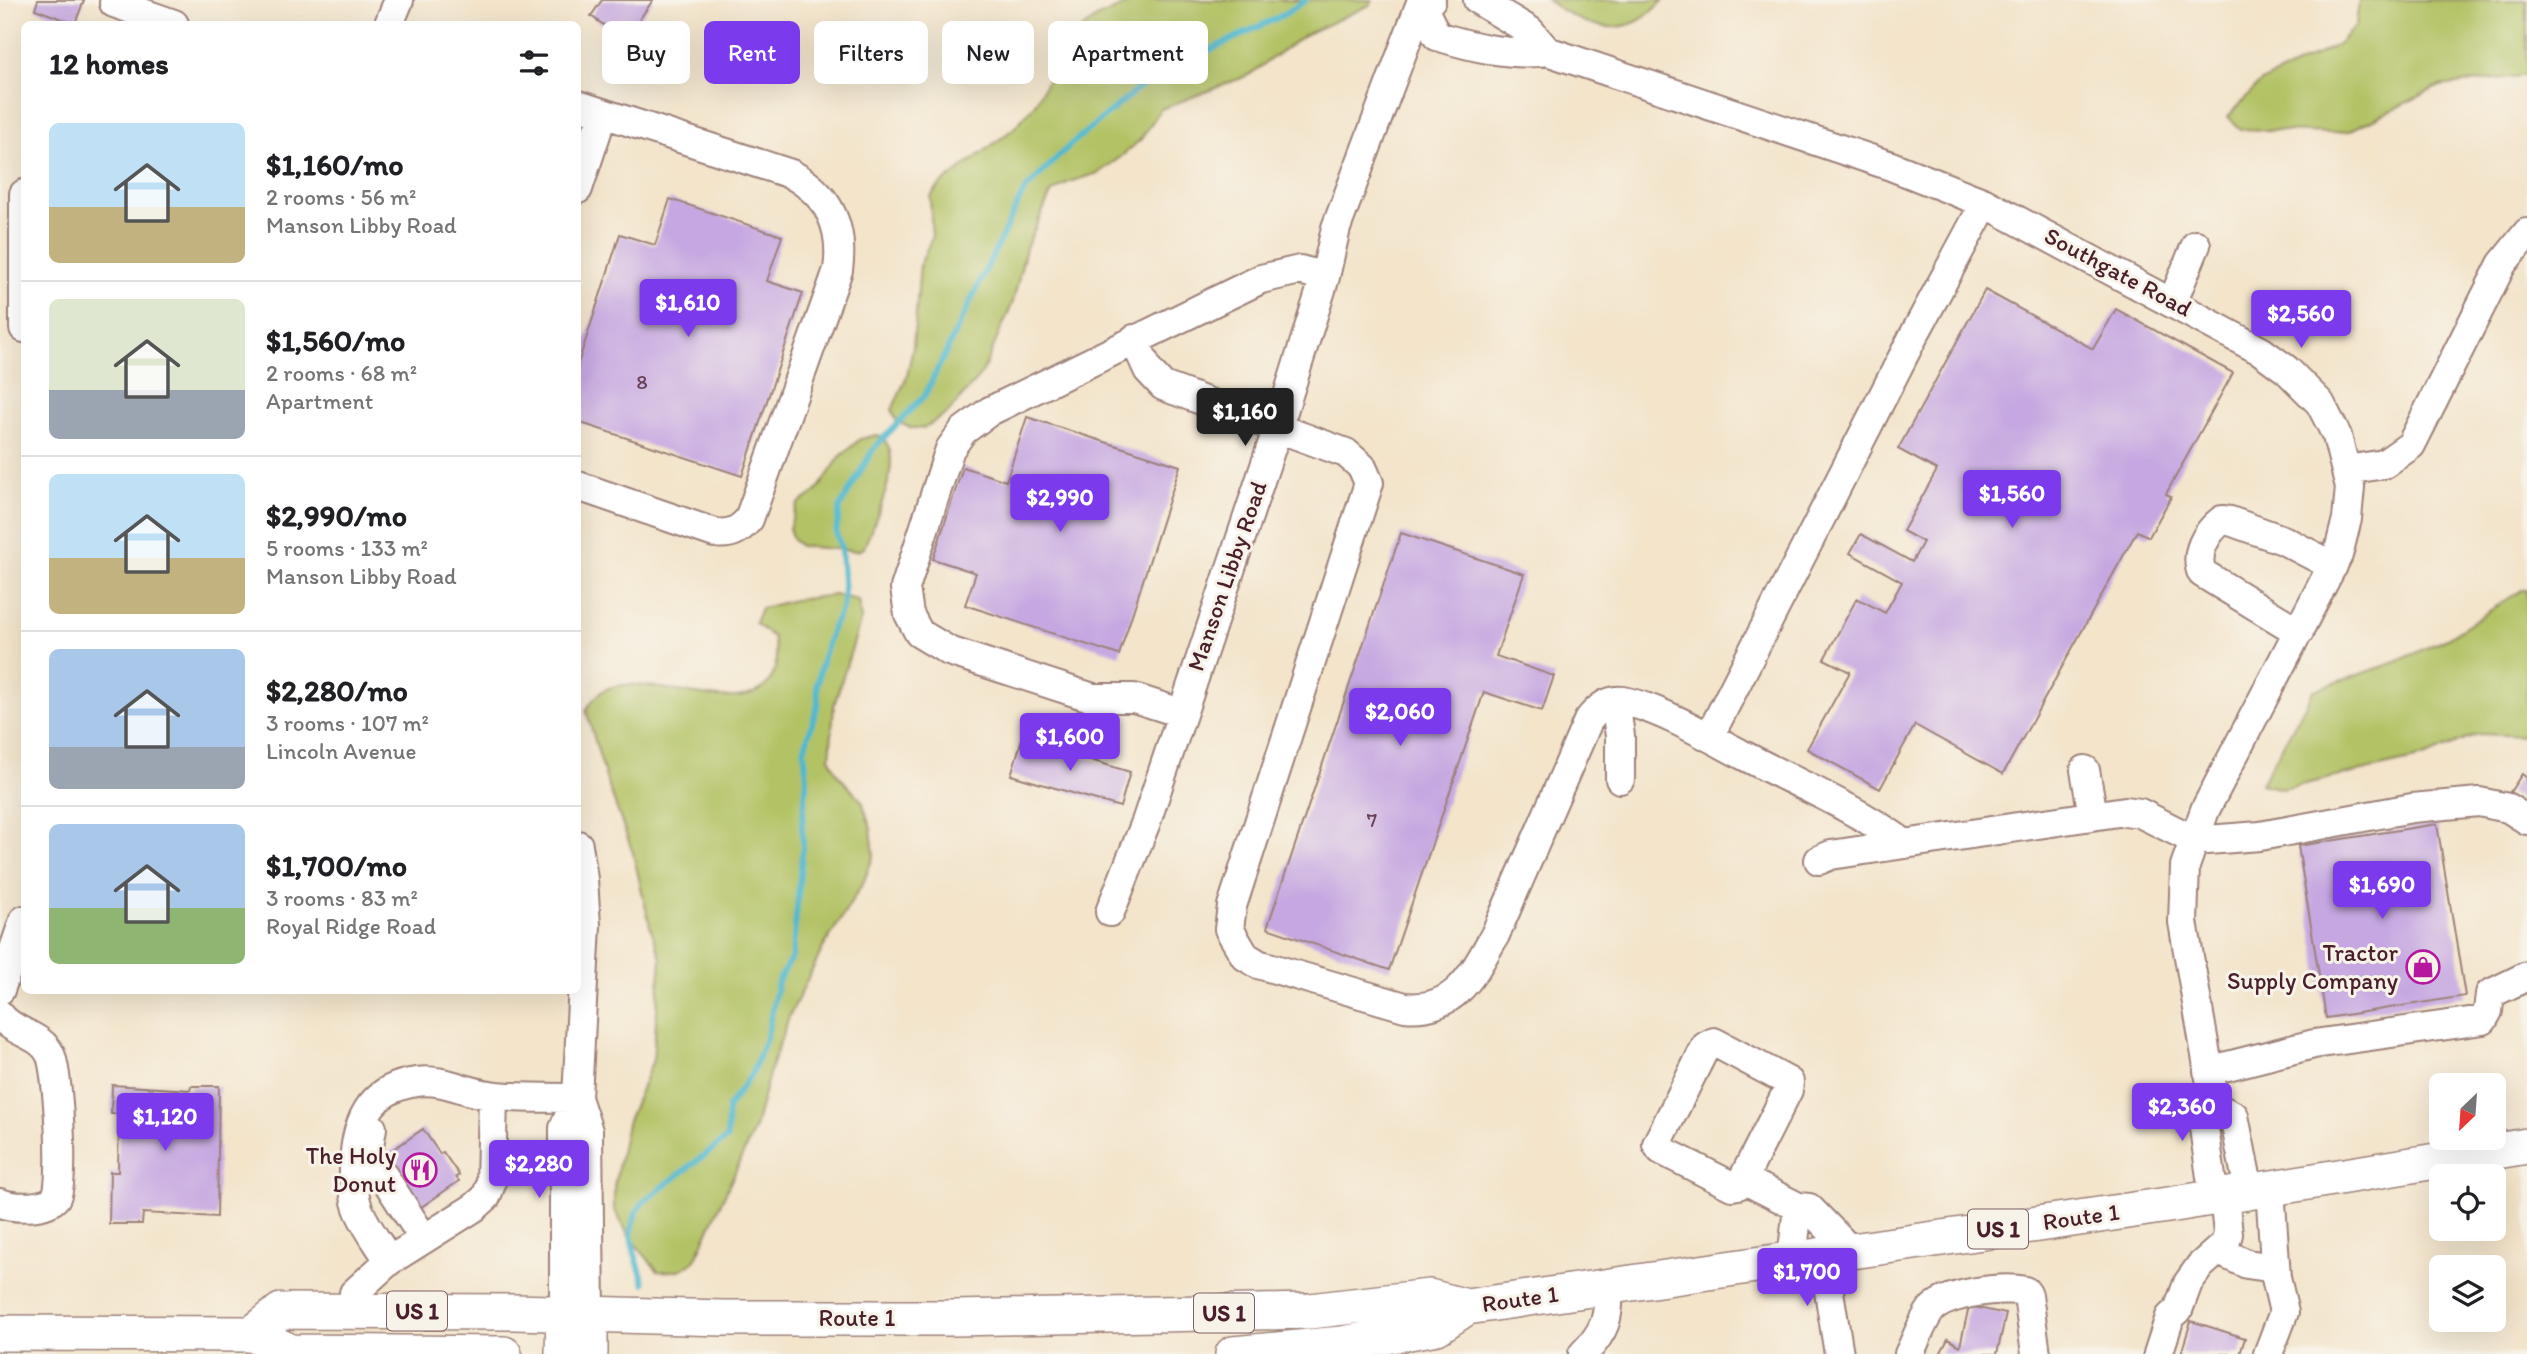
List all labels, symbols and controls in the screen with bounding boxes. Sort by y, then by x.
chip: Buy [602,21,690,84]
chip: Rent [704,21,800,84]
chip: Filters [814,21,928,84]
chip: New [942,21,1034,84]
chip: Apartment [1048,21,1208,84]
icon: filters [515,44,553,82]
text: 12 homes [49,45,169,82]
text: $1,160/mo [266,146,404,183]
icon: home [105,151,189,235]
text: 2 rooms · 56 m² [266,183,417,211]
text: Manson Libby Road [266,211,457,239]
street label: Southgate Road [2040,221,2197,323]
pin: $1,610 [631,280,745,339]
text: $1,610 [656,288,720,316]
pin: $2,560 [2244,290,2358,350]
text: $2,560 [2267,299,2335,327]
text: $1,560/mo [266,322,405,359]
icon: home [105,327,189,411]
text: 2 rooms · 68 m² [266,359,417,387]
house number: 8 [636,369,648,394]
text: Apartment [266,387,373,415]
pin: $1,160 [1188,388,1302,448]
text: $1,160 [1213,397,1277,425]
pin: $1,560 [1955,470,2069,530]
pin: $2,990 [1003,475,1117,534]
street label: Manson Libby Road [1180,477,1273,675]
text: $1,560 [1979,479,2045,507]
text: $2,990 [1026,483,1094,511]
text: $2,990/mo [266,497,407,534]
icon: home [105,502,189,586]
text: 5 rooms · 133 m² [266,534,428,562]
text: Manson Libby Road [266,562,457,590]
text: $2,280/mo [266,672,408,709]
icon: home [105,677,189,761]
pin: $2,060 [1343,688,1457,748]
text: $2,060 [1365,697,1435,725]
text: 3 rooms · 107 m² [266,709,429,737]
pin: $1,600 [1013,714,1127,773]
text: $1,600 [1036,722,1104,750]
text: Lincoln Avenue [266,737,416,765]
house number: 7 [1367,807,1377,832]
text: $1,700/mo [266,847,407,884]
icon: home [105,852,189,936]
pin: $1,690 [2325,862,2439,921]
text: $1,690 [2349,870,2415,898]
text: 3 rooms · 83 m² [266,884,418,912]
text: Royal Ridge Road [266,912,436,940]
place label: Tractor Supply Company [2227,938,2398,995]
shop icon: Tractor Supply Company [2404,948,2442,986]
north arrow [2429,1073,2506,1150]
map controls [2429,1073,2506,1332]
pin: $2,360 [2125,1084,2239,1143]
text: $2,360 [2148,1092,2216,1120]
pin: $1,120 [108,1094,222,1153]
text: $1,120 [133,1102,197,1130]
pin: $2,280 [482,1140,596,1200]
place label: The Holy Donut [306,1141,397,1198]
text: $2,280 [505,1149,573,1177]
restaurant icon: The Holy Donut [401,1151,439,1189]
button: locate [2429,1164,2506,1241]
street label: Route 1 [2041,1197,2121,1236]
road number: US 1 [1968,1210,2028,1248]
pin: $1,700 [1750,1248,1864,1308]
button: layers [2429,1255,2506,1332]
text: $1,700 [1773,1257,1841,1285]
street label: Route 1 [1480,1279,1560,1318]
road number: US 1 [387,1292,447,1330]
road number: US 1 [1194,1294,1254,1332]
street label: Route 1 [819,1303,895,1332]

